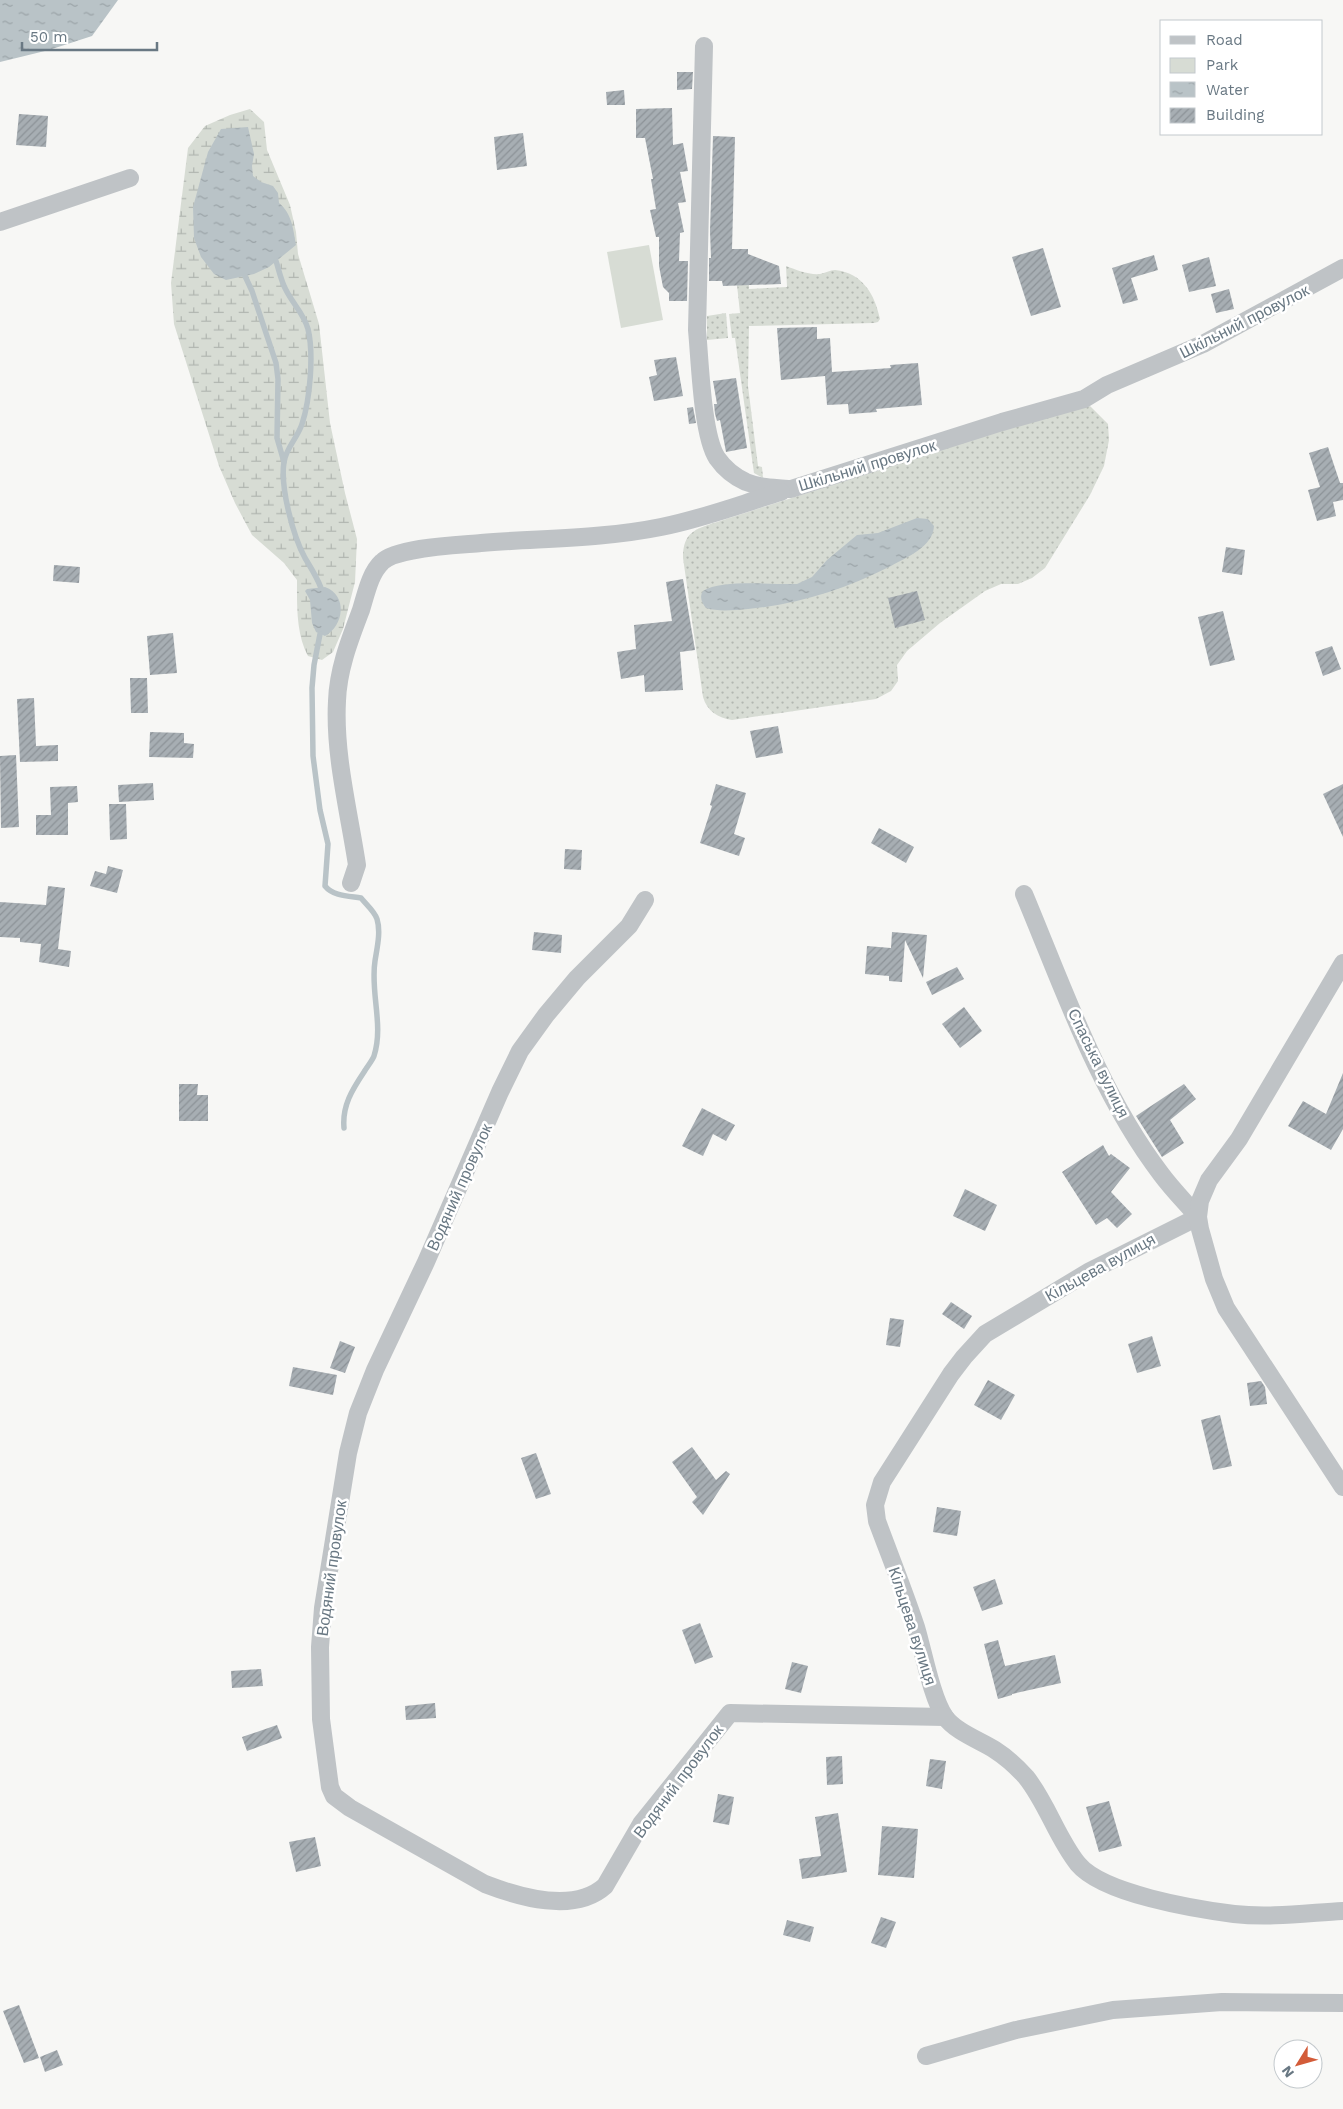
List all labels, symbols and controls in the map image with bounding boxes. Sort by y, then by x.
scale bar [22,20,158,52]
legend [1160,20,1323,135]
text: 50 m [30,28,67,46]
text: Road [1206,31,1243,49]
text: Park [1206,56,1239,74]
text: Water [1206,81,1249,99]
text: Building [1206,106,1264,124]
street label: Шкільний провулок [1176,280,1313,362]
street label: Шкільний провулок [796,435,939,495]
street label: Спаська вулиця [1064,1006,1133,1121]
street label: Водяний провулок [423,1120,496,1254]
street label: Кільцева вулиця [1042,1229,1159,1306]
street label: Водяний провулок [313,1498,351,1637]
street label: Кільцева вулиця [884,1565,941,1688]
street label: Водяний провулок [630,1720,728,1842]
north arrow [1273,2039,1323,2089]
text: N [1278,2063,1297,2081]

